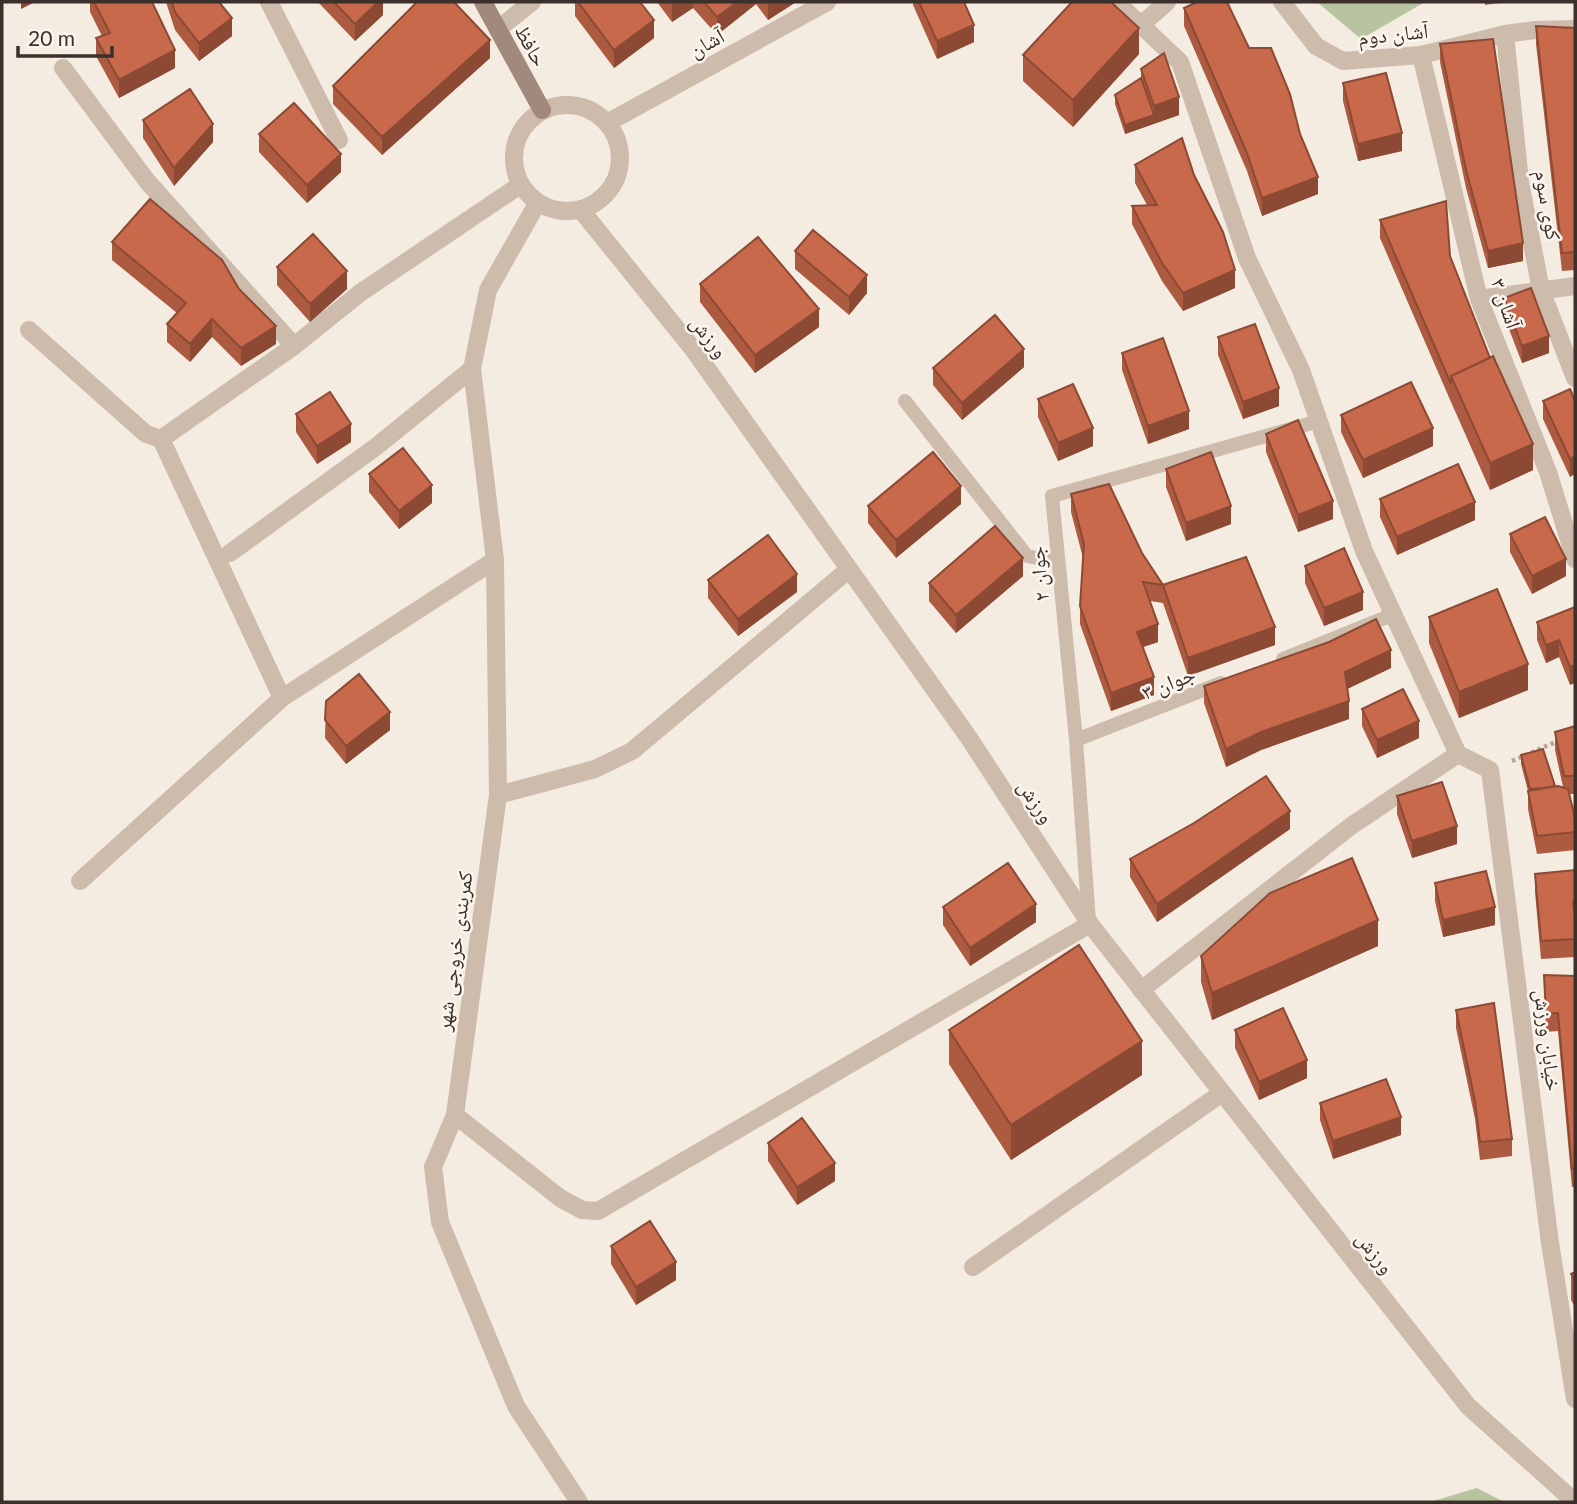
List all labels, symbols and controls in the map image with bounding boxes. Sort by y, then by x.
scale bar [18,14,112,58]
street label: آشان دوم [1357,17,1430,52]
street label: حافظ [510,20,554,70]
street label: آشان [684,22,729,63]
text: 20 m [28,25,75,50]
street label: کوی سوم [1528,168,1568,243]
street label: آشان ۳ [1486,275,1527,332]
street label: ورزش [684,310,734,364]
street label: جوان ۲ [1023,545,1054,603]
street label: جوان ۳ [1138,660,1199,705]
street label: ورزش [1012,774,1060,829]
street label: کمربندی خروجی شهر [429,869,479,1034]
street label: خیابان ورزش [1528,988,1568,1093]
street label: ورزش [1350,1226,1400,1280]

